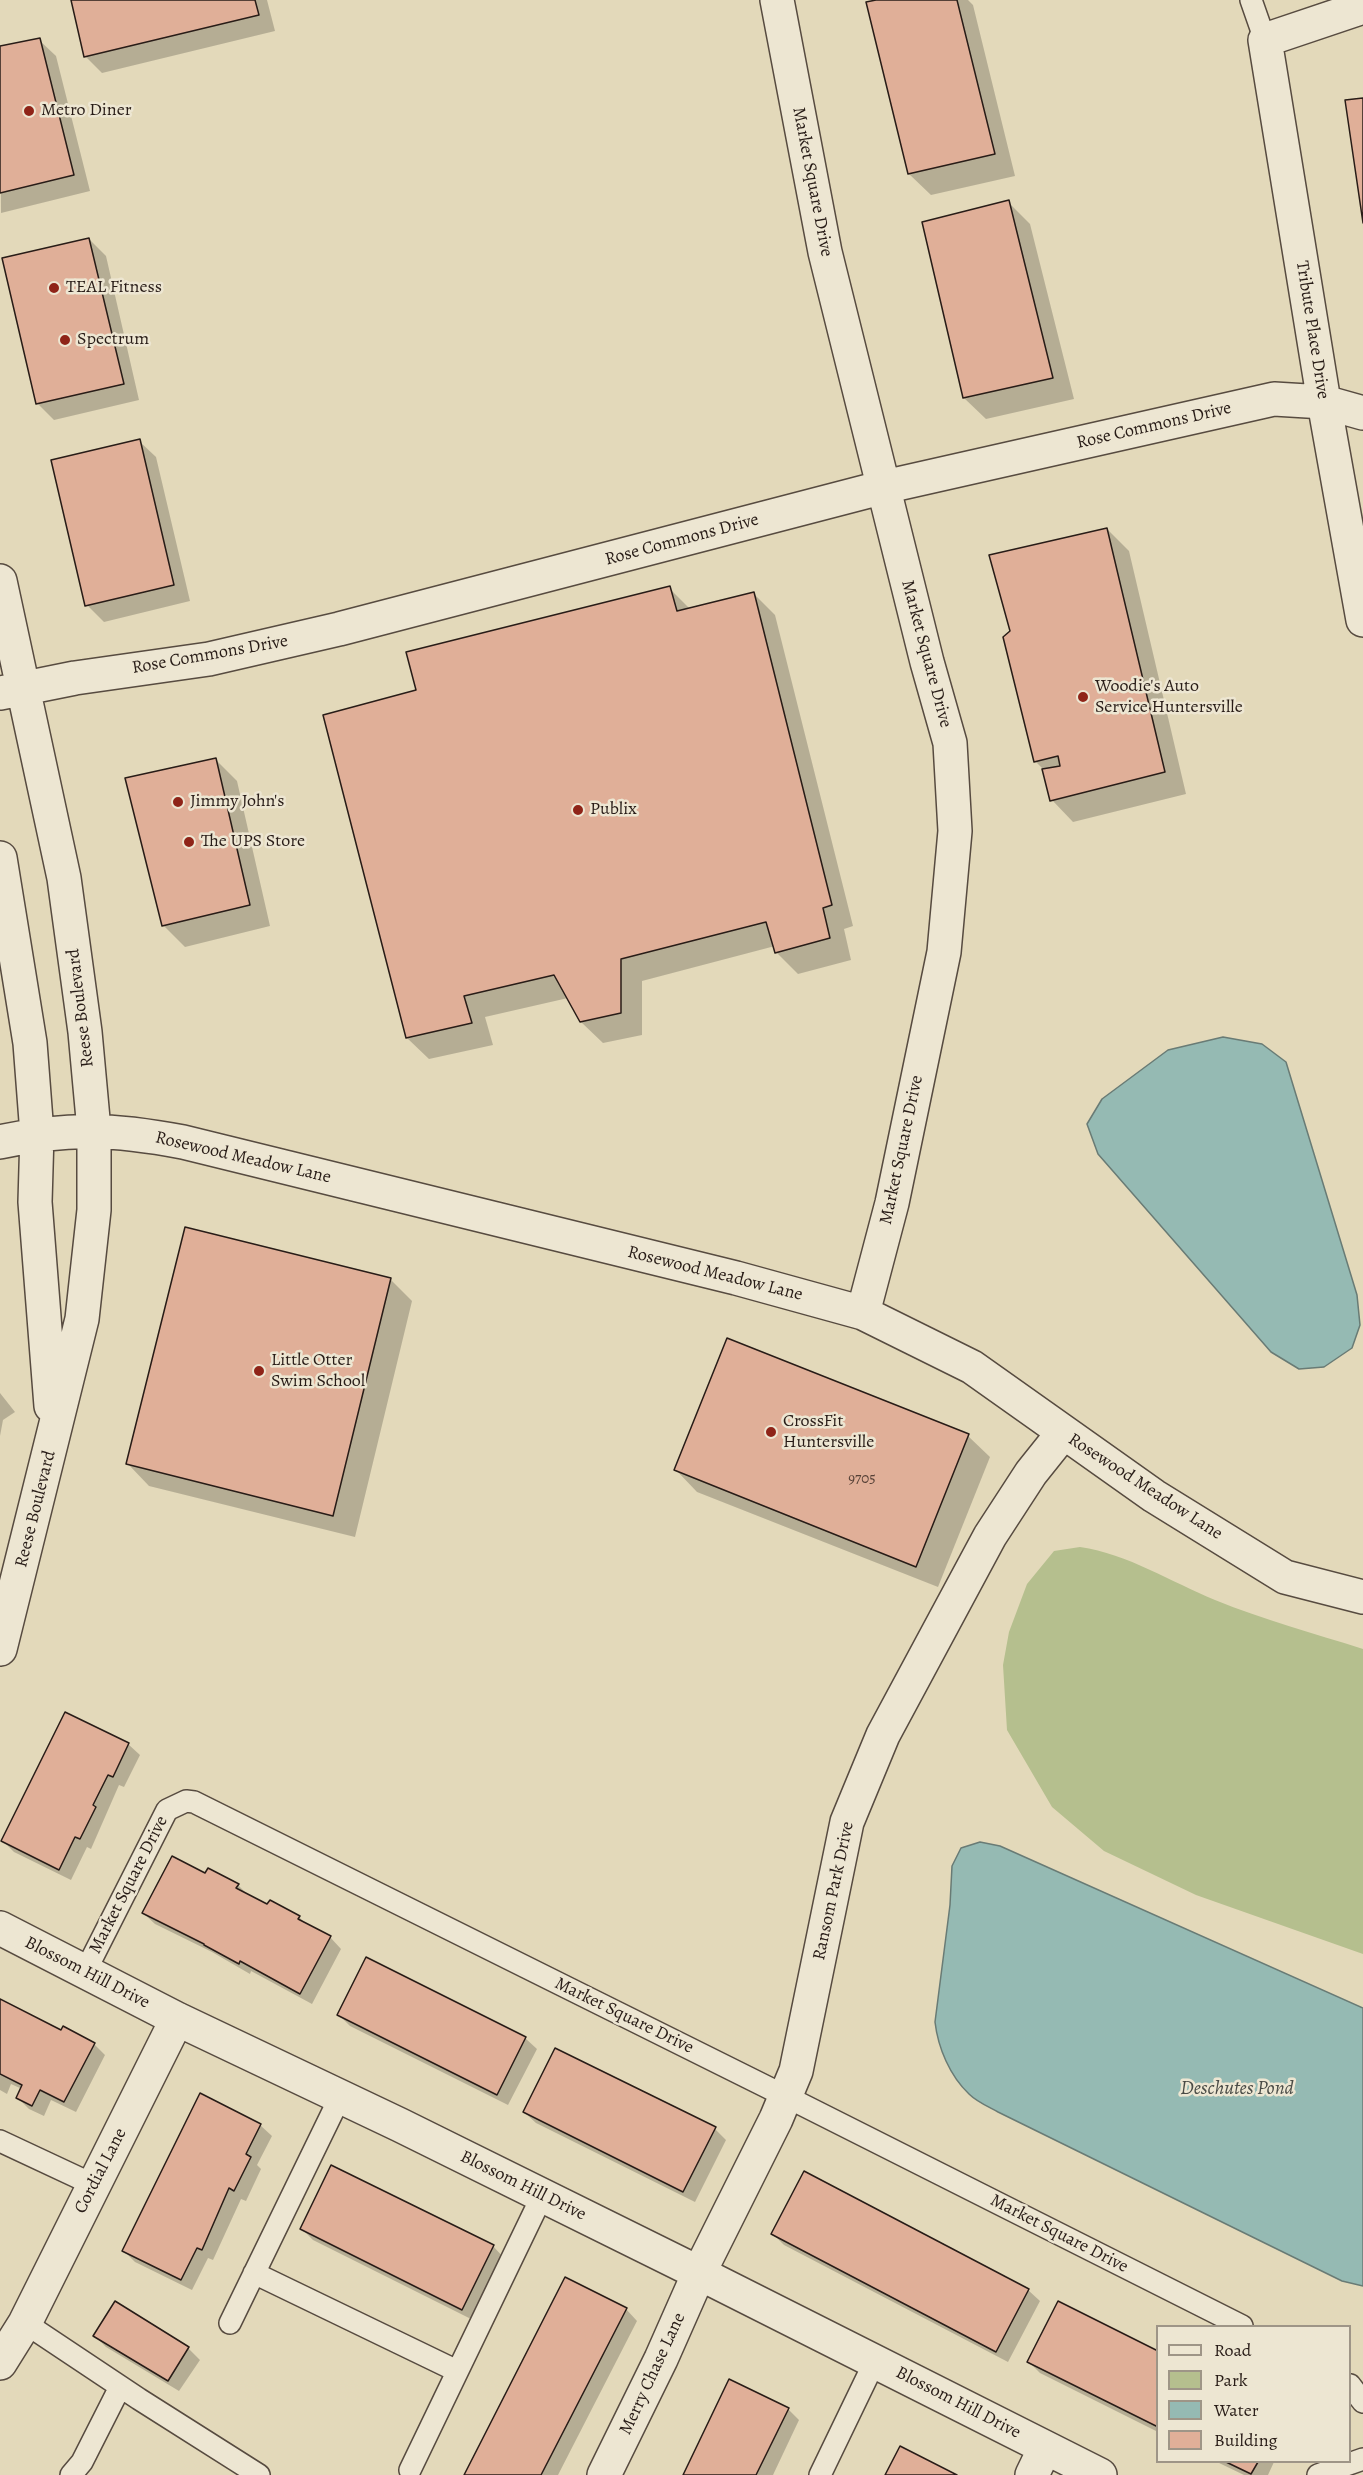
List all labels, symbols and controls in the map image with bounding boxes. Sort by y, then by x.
place label: Metro Diner [41,100,132,122]
marker: Metro Diner [22,104,36,118]
street label: Market Square Drive [787,105,837,259]
street label: Tribute Place Drive [1290,259,1334,401]
place label: TEAL Fitness [66,277,162,299]
marker: TEAL Fitness [47,281,61,295]
place label: Spectrum [77,329,149,351]
marker: Spectrum [58,333,72,347]
street label: Rose Commons Drive [1075,398,1233,454]
street label: Rose Commons Drive [603,509,761,571]
street label: Market Square Drive [896,578,956,730]
street label: Rose Commons Drive [130,631,290,679]
place label: Woodie's Auto Service Huntersville [1095,676,1243,718]
marker: Woodie's Auto Service Huntersville [1076,690,1090,704]
place label: Jimmy John's [190,791,284,813]
marker: Jimmy John's [171,795,185,809]
place label: Publix [590,799,637,821]
marker: Publix [571,803,585,817]
place label: The UPS Store [201,831,305,853]
marker: The UPS Store [182,835,196,849]
street label: Reese Boulevard [63,947,99,1069]
street label: Market Square Drive [876,1073,928,1227]
street label: Rosewood Meadow Lane [153,1127,333,1189]
street label: Rosewood Meadow Lane [625,1242,805,1306]
place label: Little Otter Swim School [271,1350,365,1392]
marker: Little Otter Swim School [252,1364,266,1378]
place label: CrossFit Huntersville [783,1411,874,1454]
marker: CrossFit Huntersville [764,1425,778,1439]
street label: Rosewood Meadow Lane [1064,1429,1226,1545]
street label: Reese Boulevard [11,1448,61,1570]
house number: 9705 [848,1470,876,1488]
street label: Market Square Drive [85,1812,173,1958]
street label: Ransom Park Drive [809,1820,859,1962]
street label: Blossom Hill Drive [21,1932,153,2014]
street label: Market Square Drive [551,1973,697,2059]
water label: Deschutes Pond [1180,2077,1294,2101]
street label: Cordial Lane [70,2125,132,2217]
street label: Blossom Hill Drive [457,2146,589,2226]
street label: Market Square Drive [986,2190,1132,2278]
street label: Merry Chase Lane [615,2310,691,2438]
legend [1156,2325,1351,2463]
text: Road [1214,2338,1251,2362]
street label: Blossom Hill Drive [892,2362,1024,2444]
text: Park [1214,2368,1248,2392]
text: Water [1214,2398,1259,2422]
text: Building [1214,2428,1278,2452]

